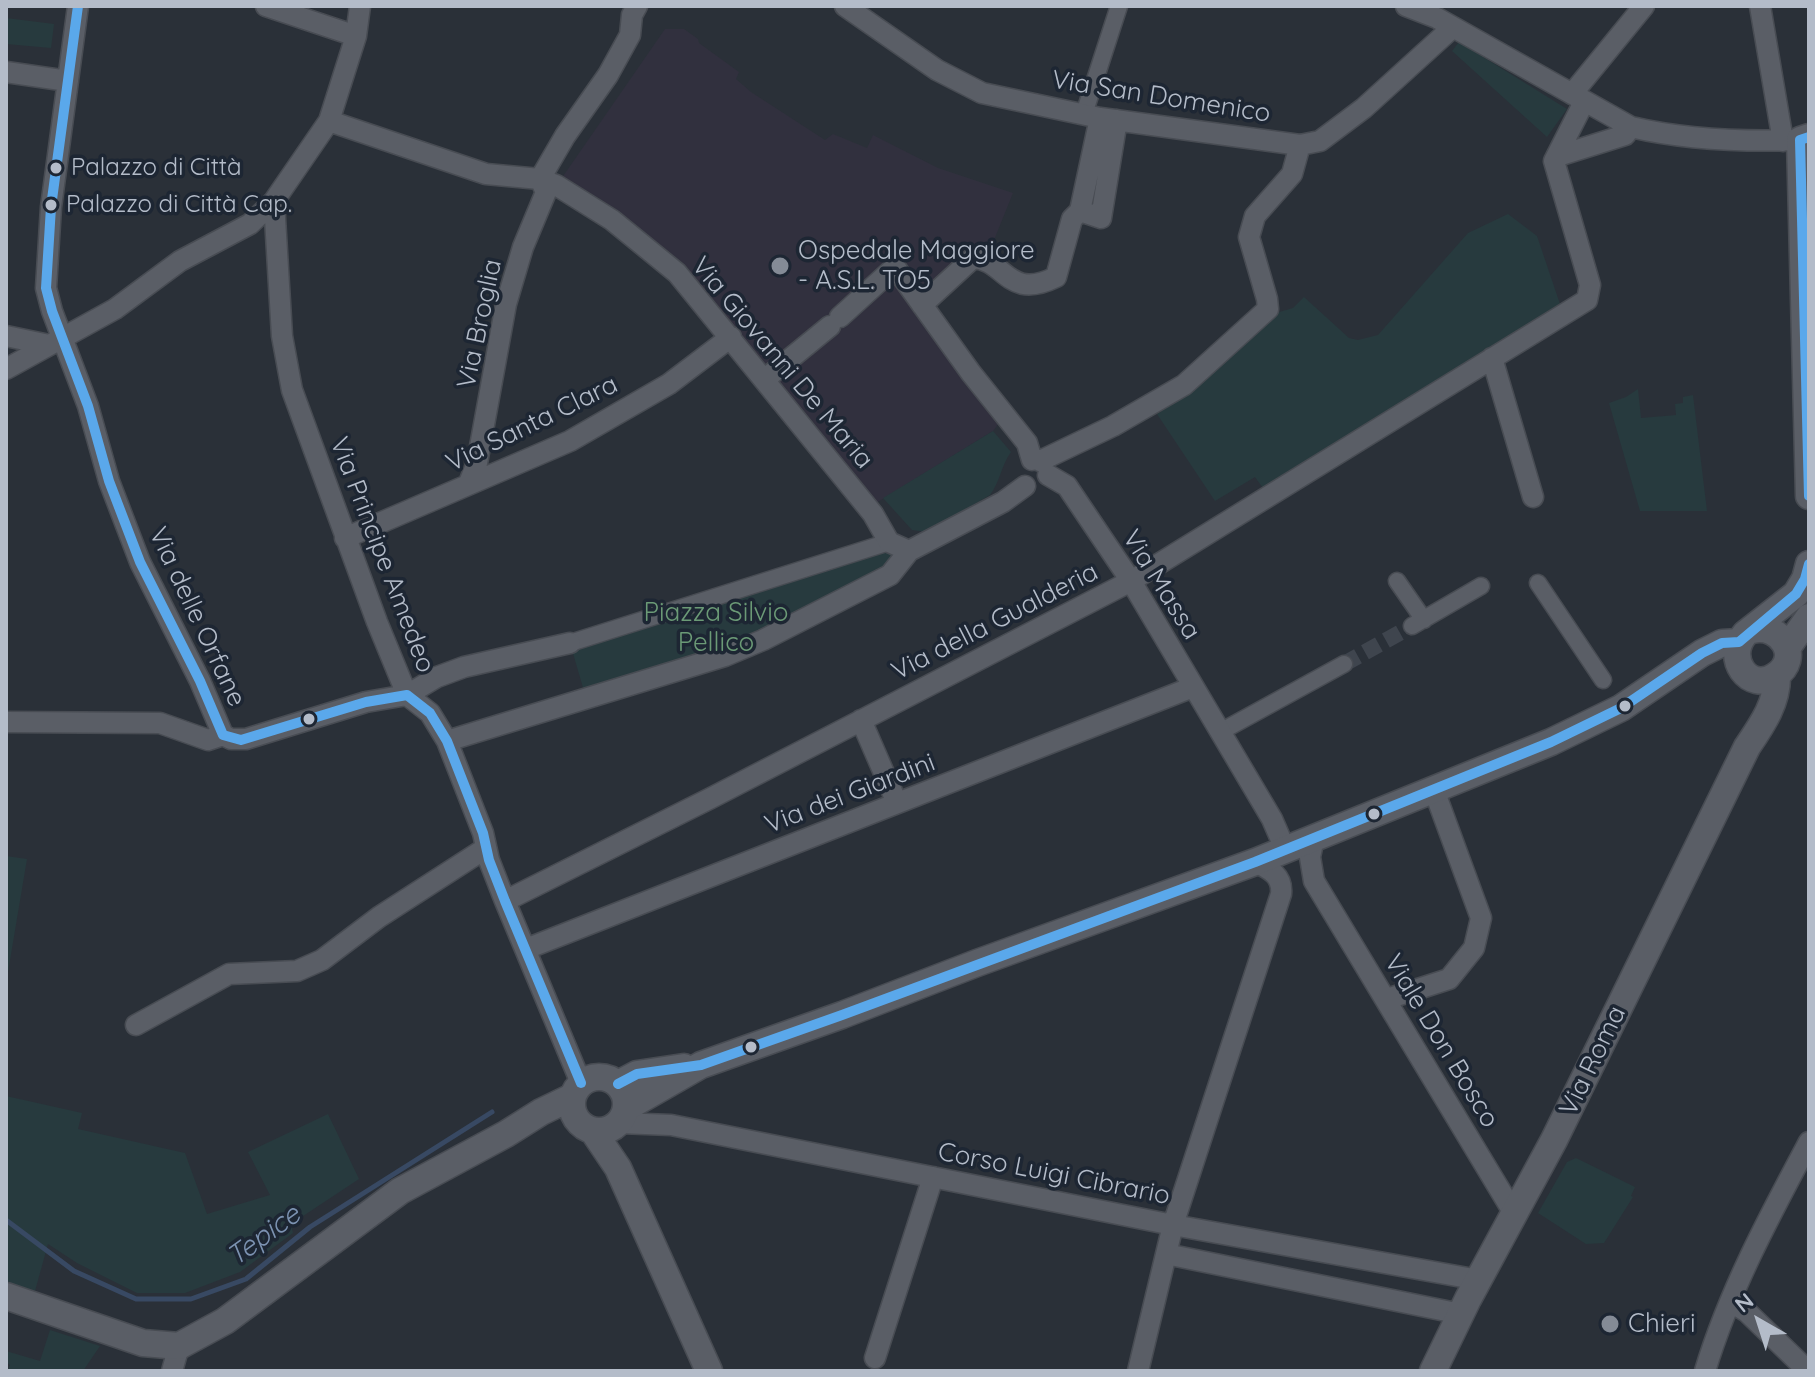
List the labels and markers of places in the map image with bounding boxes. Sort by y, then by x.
place label: Palazzo di Città [71,154,241,182]
marker: Palazzo di Città [48,160,64,176]
place label: Palazzo di Città Cap. [66,191,292,219]
marker: Palazzo di Città Cap. [43,197,59,213]
place label: Ospedale Maggiore - A.S.L. TO5 [798,235,1035,296]
marker: Ospedale Maggiore - A.S.L. TO5 [769,255,791,277]
unlabelled marker [1617,698,1633,714]
unlabelled marker [301,711,317,727]
unlabelled marker [1366,806,1382,822]
unlabelled marker [743,1039,759,1055]
place label: Chieri [1628,1308,1696,1340]
marker: Chieri [1599,1313,1621,1335]

